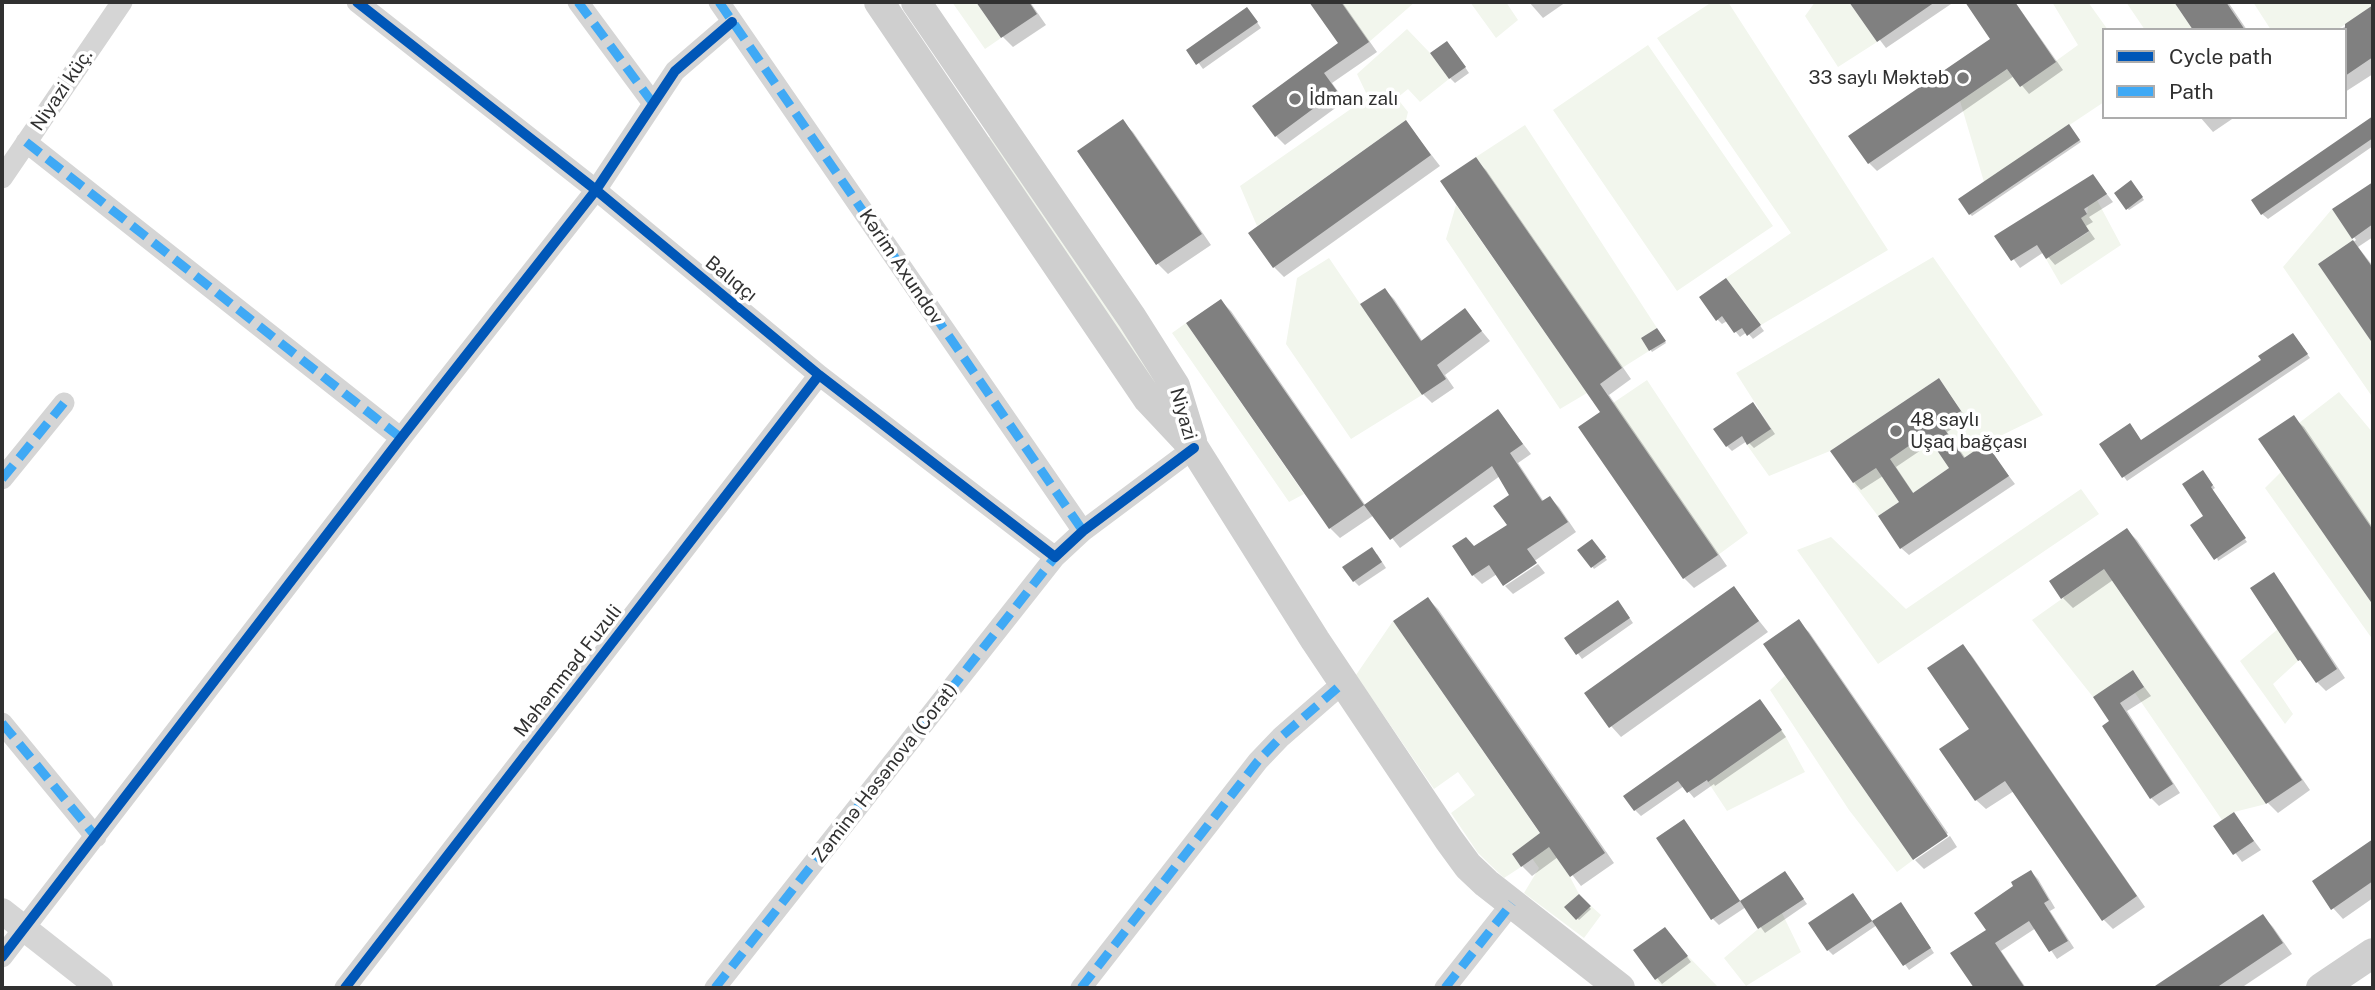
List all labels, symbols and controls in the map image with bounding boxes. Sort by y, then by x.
legend [2102,28,2347,119]
text: Cycle path [2169,44,2272,69]
street label: Niyazi küç. [26,45,98,135]
place label: 33 saylı Məktəb [1809,67,1949,89]
marker: 33 saylı Məktəb [1955,70,1971,86]
text: Path [2169,79,2214,104]
place label: İdman zalı [1309,88,1398,110]
marker: İdman zalı [1287,91,1303,107]
street label: Kərim Axundov [854,205,948,329]
street label: Balıqçı [701,251,761,307]
street label: Niyazi [1165,385,1201,443]
place label: 48 saylı Uşaq bağçası [1910,409,2027,453]
marker: 48 saylı Uşaq bağçası [1888,423,1904,439]
street label: Məhəmməd Fuzuli [509,600,627,742]
street label: Zəminə Həsənova (Corat) [808,679,962,867]

